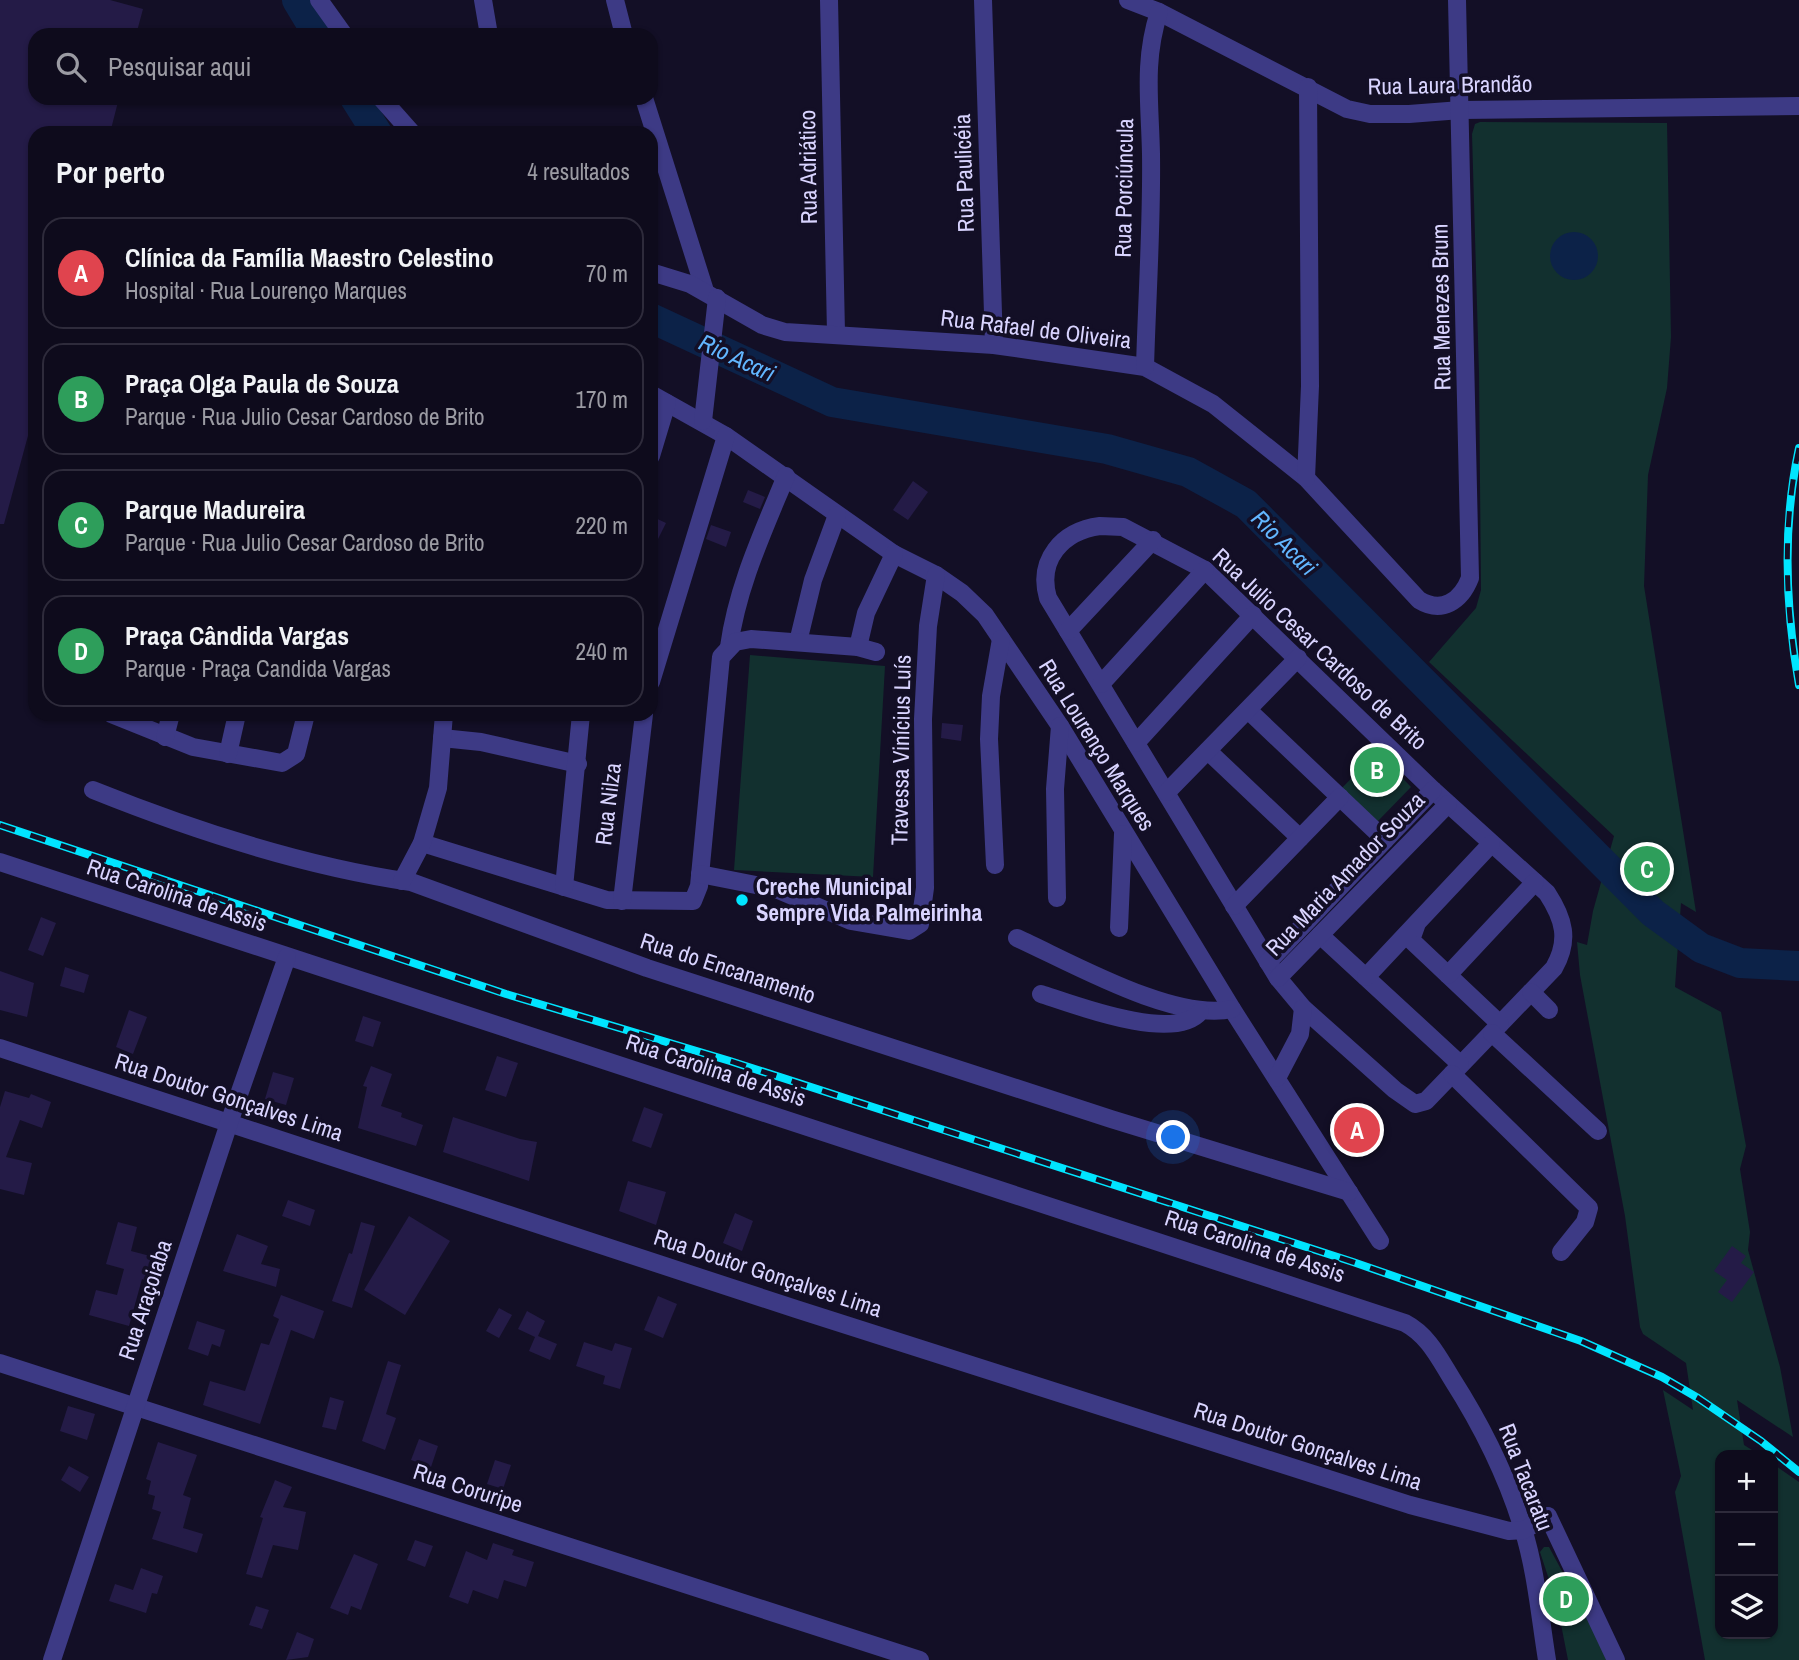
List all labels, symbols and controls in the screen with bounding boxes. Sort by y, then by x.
search box [28,28,658,105]
icon: search [52,48,90,86]
text: Pesquisar aqui [108,49,251,84]
street label: Rua Laura Brandão [1367,68,1533,101]
street label: Rua Adriático [791,110,824,224]
street label: Rua Paulicéia [946,113,981,233]
street label: Rua Porciúncula [1107,118,1140,258]
text: Por perto [56,152,165,192]
text: 4 resultados [527,156,630,187]
street label: Rua Menezes Brum [1424,223,1457,391]
text: Clínica da Família Maestro Celestino [125,240,494,275]
text: A [74,258,88,289]
text: 70 m [586,258,628,289]
text: Hospital · Rua Lourenço Marques [125,275,407,306]
street label: Rua Rafael de Oliveira [939,301,1134,356]
water label: Rio Acari [694,326,781,389]
text: Praça Olga Paula de Souza [125,366,399,401]
text: B [74,384,88,415]
text: 170 m [576,384,628,415]
text: Parque · Rua Julio Cesar Cardoso de Brito [125,401,485,432]
text: Parque Madureira [125,492,305,527]
water label: Rio Acari [1245,502,1325,583]
text: C [74,510,88,541]
text: 220 m [576,510,628,541]
text: Parque · Rua Julio Cesar Cardoso de Brito [125,527,485,558]
street label: Rua Julio Cesar Cardoso de Brito [1206,541,1434,756]
text: Praça Cândida Vargas [125,618,349,653]
text: D [74,636,88,667]
text: 240 m [576,636,628,667]
text: Parque · Praça Candida Vargas [125,653,391,684]
street label: Rua Lourenço Marques [1032,653,1163,837]
street label: Travessa Vinícius Luís [883,654,918,846]
pin: B [1354,744,1400,796]
street label: Rua Nilza [587,760,628,847]
street label: Rua Maria Amador Souza [1258,784,1432,962]
pin: C [1624,843,1670,895]
street label: Rua Carolina de Assis [83,851,271,938]
place label: Creche Municipal Sempre Vida Palmeirinha [756,871,983,928]
marker: Creche Municipal Sempre Vida Palmeirinha [734,892,750,908]
street label: Rua do Encanamento [637,925,820,1010]
street label: Rua Carolina de Assis [622,1026,810,1113]
street label: Rua Doutor Gonçalves Lima [111,1045,348,1148]
pin: A [1334,1104,1380,1156]
your location [1156,1120,1190,1154]
street label: Rua Carolina de Assis [1161,1202,1349,1289]
street label: Rua Doutor Gonçalves Lima [650,1221,887,1324]
street label: Rua Araçoiaba [111,1235,179,1364]
street label: Rua Doutor Gonçalves Lima [1190,1394,1427,1497]
street label: Rua Tacaratu [1492,1419,1561,1535]
map controls [1715,1450,1778,1639]
button: + [1715,1450,1778,1513]
street label: Rua Coruripe [410,1455,527,1520]
button: − [1715,1513,1778,1576]
pin: D [1543,1573,1589,1625]
button: layers [1715,1576,1778,1639]

